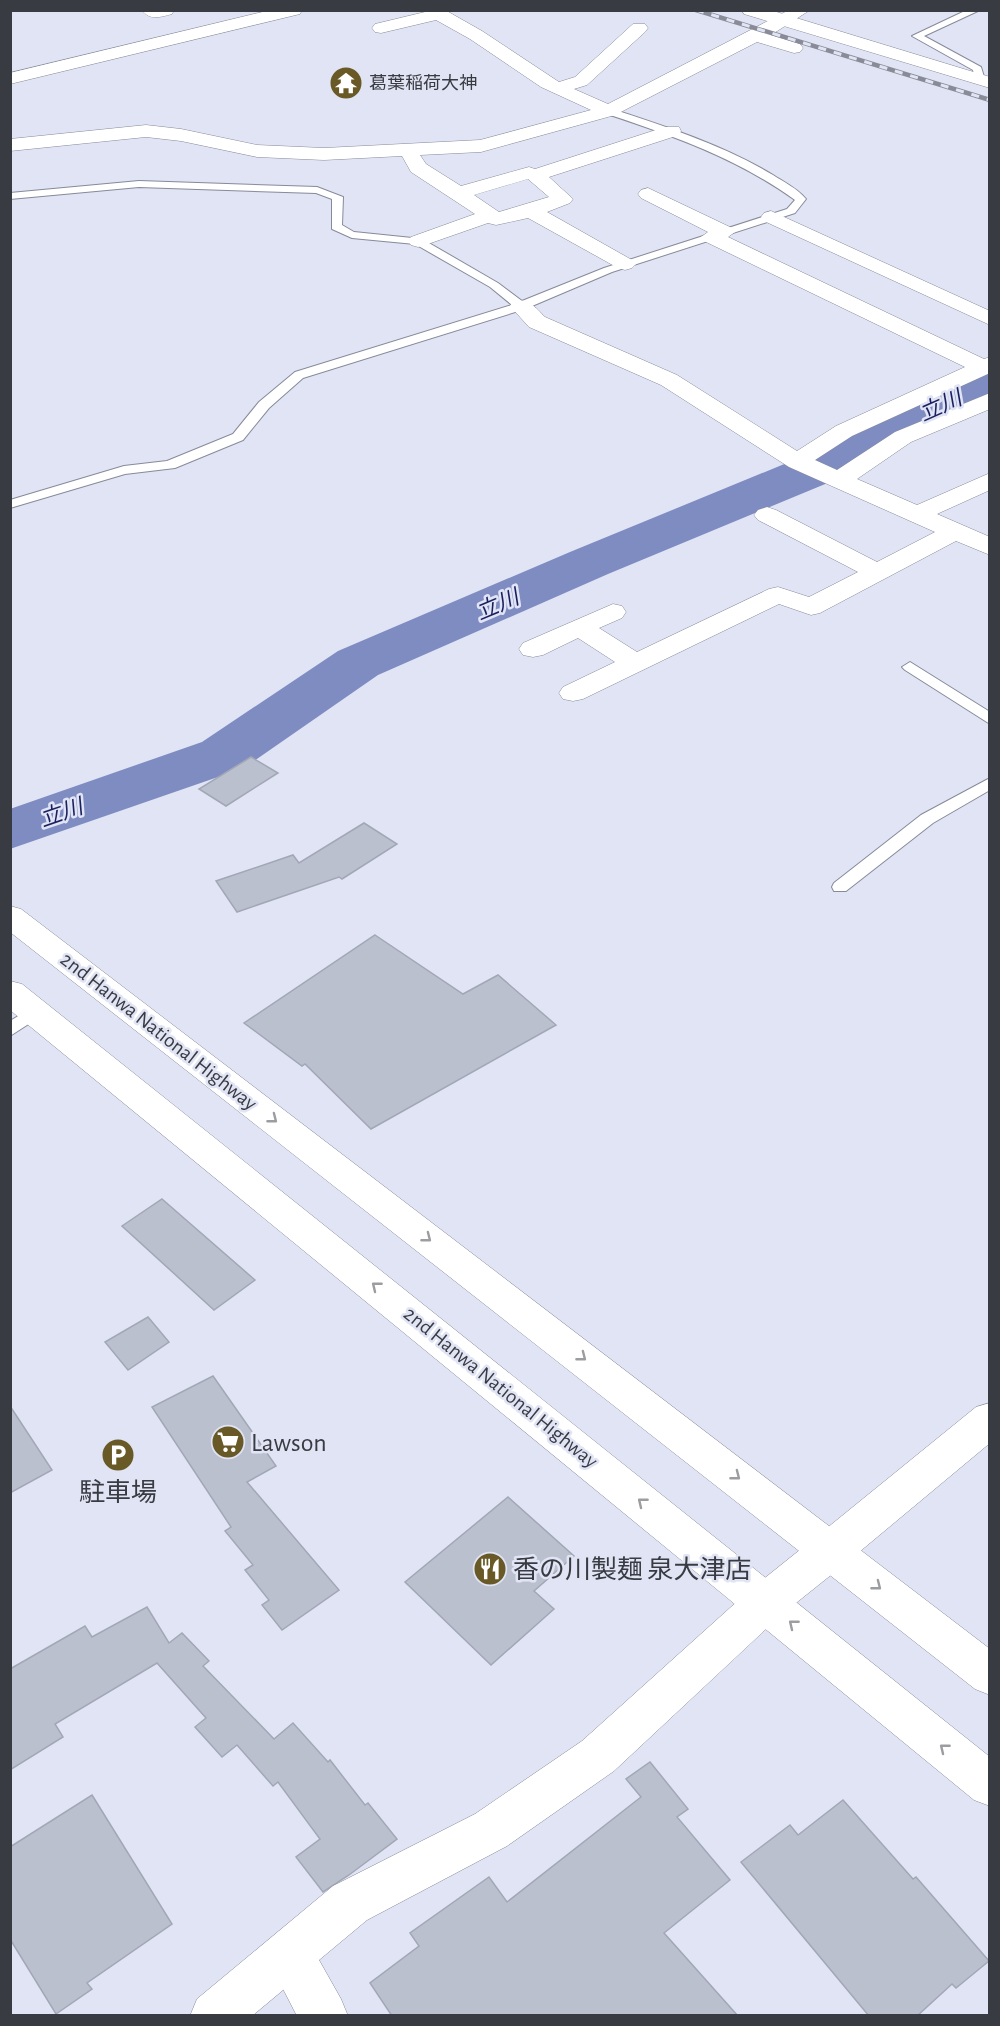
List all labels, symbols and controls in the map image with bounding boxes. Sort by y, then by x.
temple icon: 葛葉稲荷大神 [328,65,364,101]
place label: 葛葉稲荷大神 [369,74,477,93]
water label: 立川 [915,385,967,425]
water label: 立川 [472,584,524,624]
water label: 立川 [37,794,88,831]
street label: 2nd Hanwa National Highway [57,948,261,1114]
one-way arrow [266,1112,277,1123]
one-way arrow [421,1231,432,1242]
one-way arrow [372,1283,383,1294]
street label: 2nd Hanwa National Highway [400,1303,602,1472]
one-way arrow [575,1350,586,1361]
supermarket icon: Lawson [210,1424,246,1460]
place label: Lawson [251,1430,327,1456]
parking icon: 駐車場 [100,1437,136,1473]
one-way arrow [729,1469,740,1480]
place label: 駐車場 [79,1478,157,1506]
one-way arrow [637,1498,648,1509]
restaurant icon: 香の川製麺 泉大津店 [472,1551,508,1587]
place label: 香の川製麺 泉大津店 [513,1556,751,1583]
one-way arrow [870,1579,881,1590]
one-way arrow [789,1621,800,1632]
one-way arrow [940,1744,951,1755]

